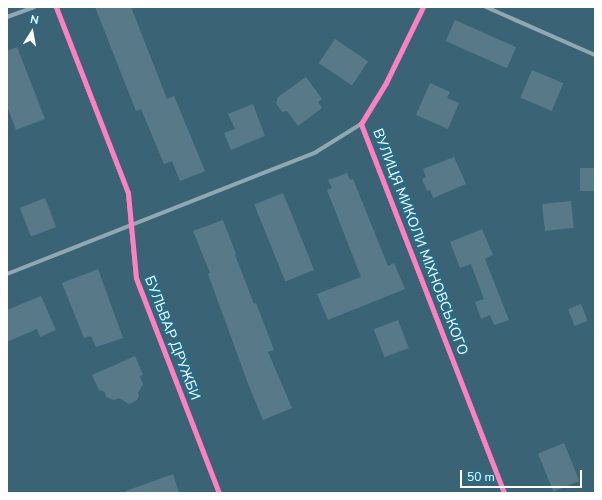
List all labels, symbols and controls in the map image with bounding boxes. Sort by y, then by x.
north arrow [12,12,52,52]
text: N [29,12,40,28]
street label: ВУЛИЦЯ МИКОЛИ МІХНОВСЬКОГО [369,126,471,358]
street label: БУЛЬВАР ДРУЖБИ [141,273,203,403]
scale bar [462,462,584,488]
text: 50 m [467,469,495,485]

